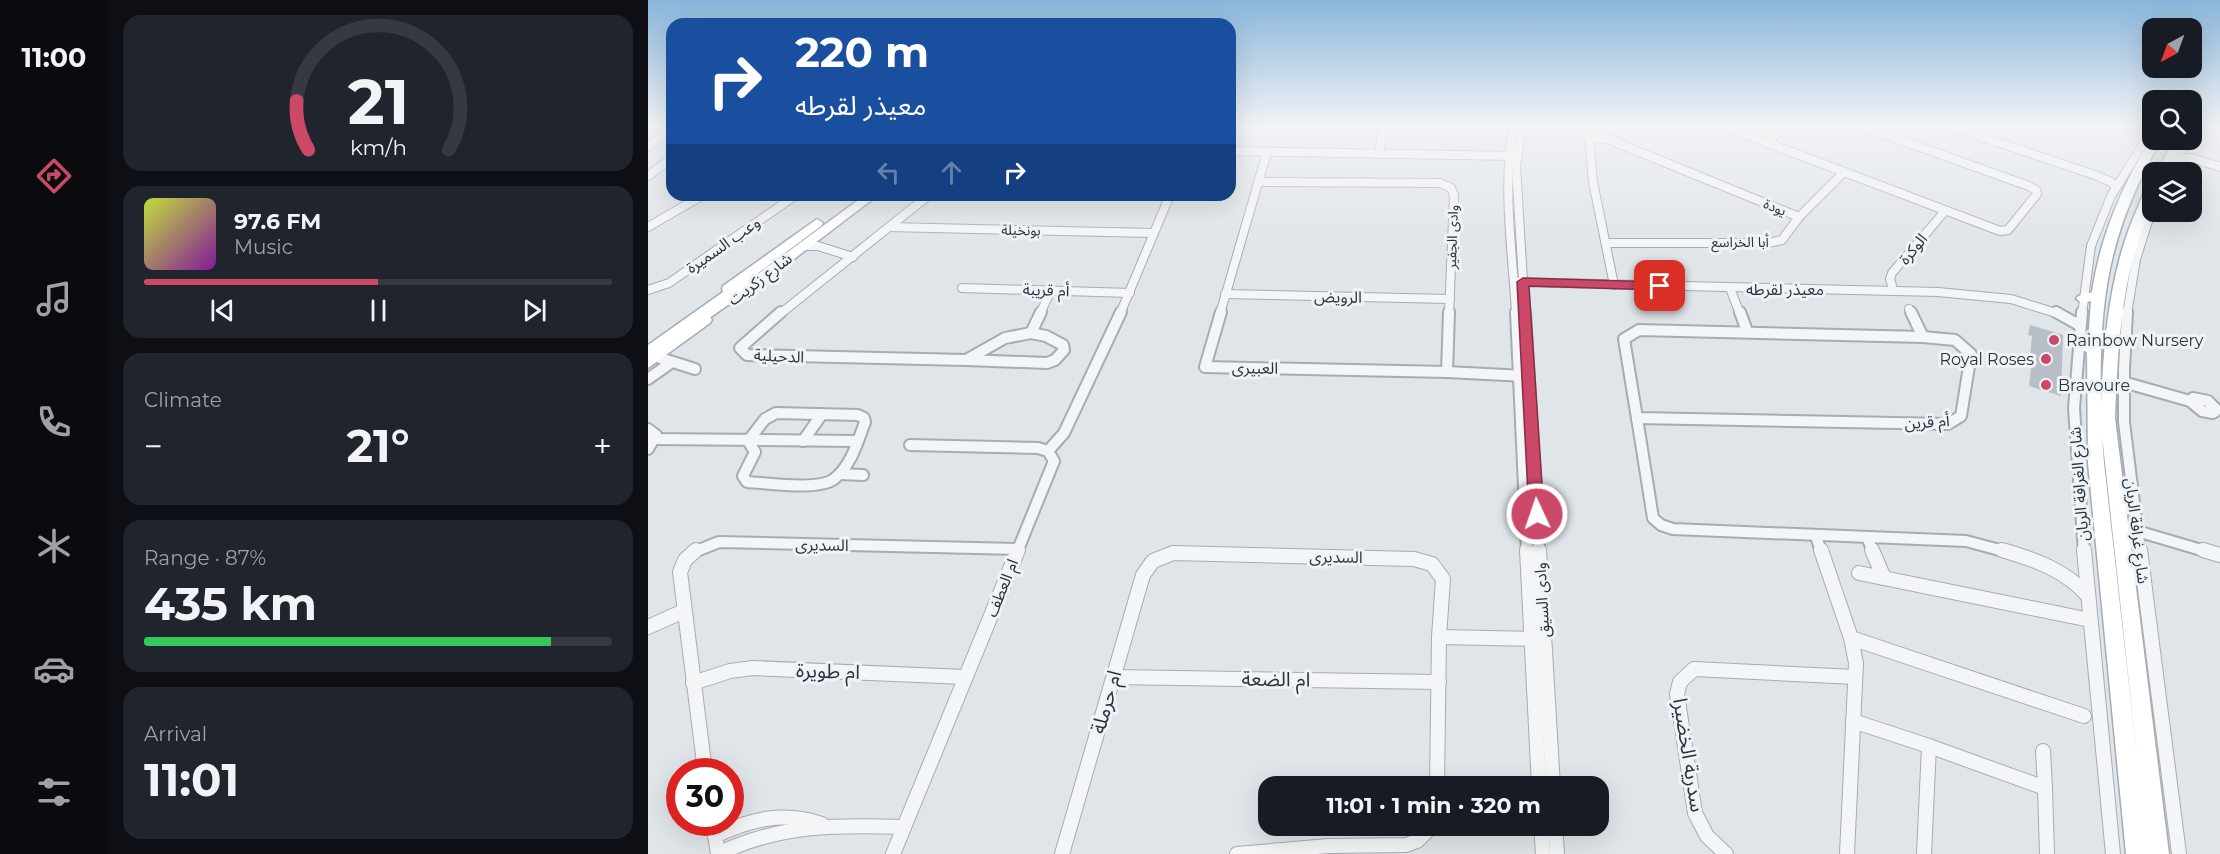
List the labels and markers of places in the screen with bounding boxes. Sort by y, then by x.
pin [1634,260,1685,311]
place label: Rainbow Nursery [2066,331,2204,350]
marker: Rainbow Nursery [2047,333,2061,347]
place label: Royal Roses [1939,350,2034,369]
marker: Royal Roses [2039,352,2053,366]
place label: Bravoure [2058,376,2130,395]
marker: Bravoure [2039,378,2053,392]

